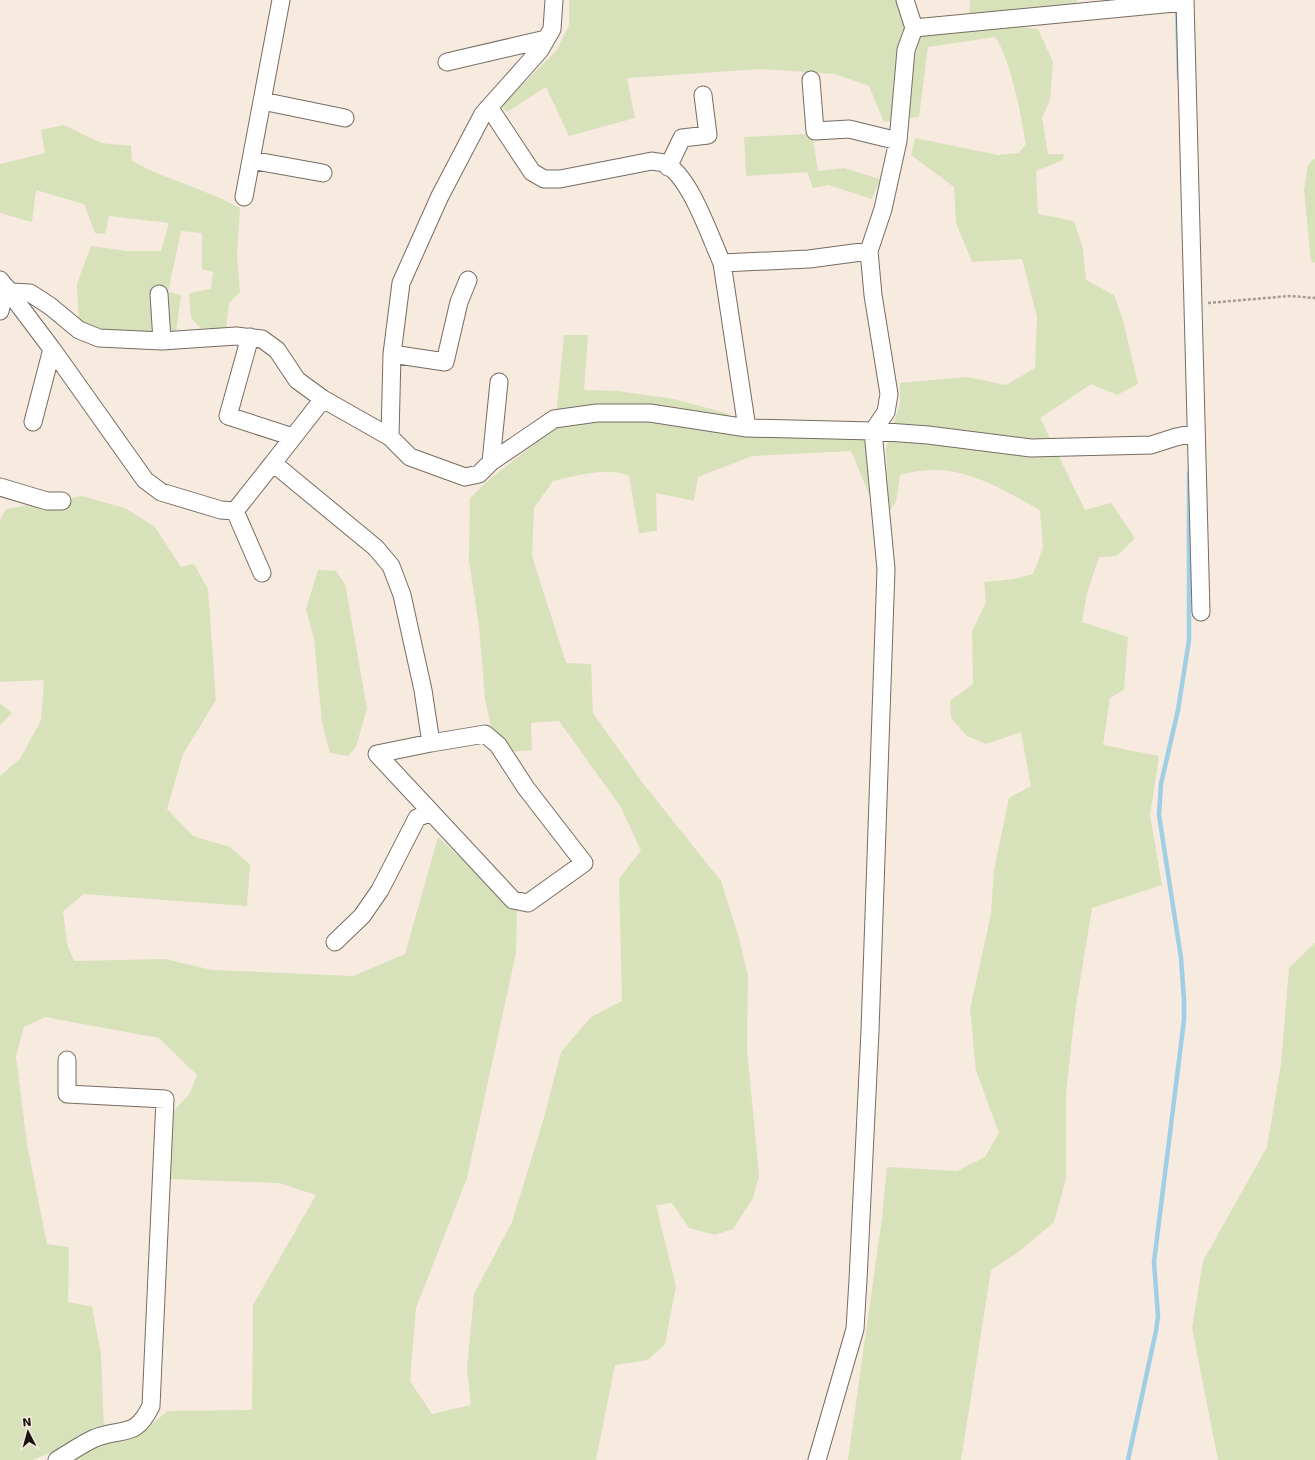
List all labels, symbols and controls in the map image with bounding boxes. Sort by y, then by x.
north arrow [8,1412,48,1452]
text: N [22,1416,32,1429]

